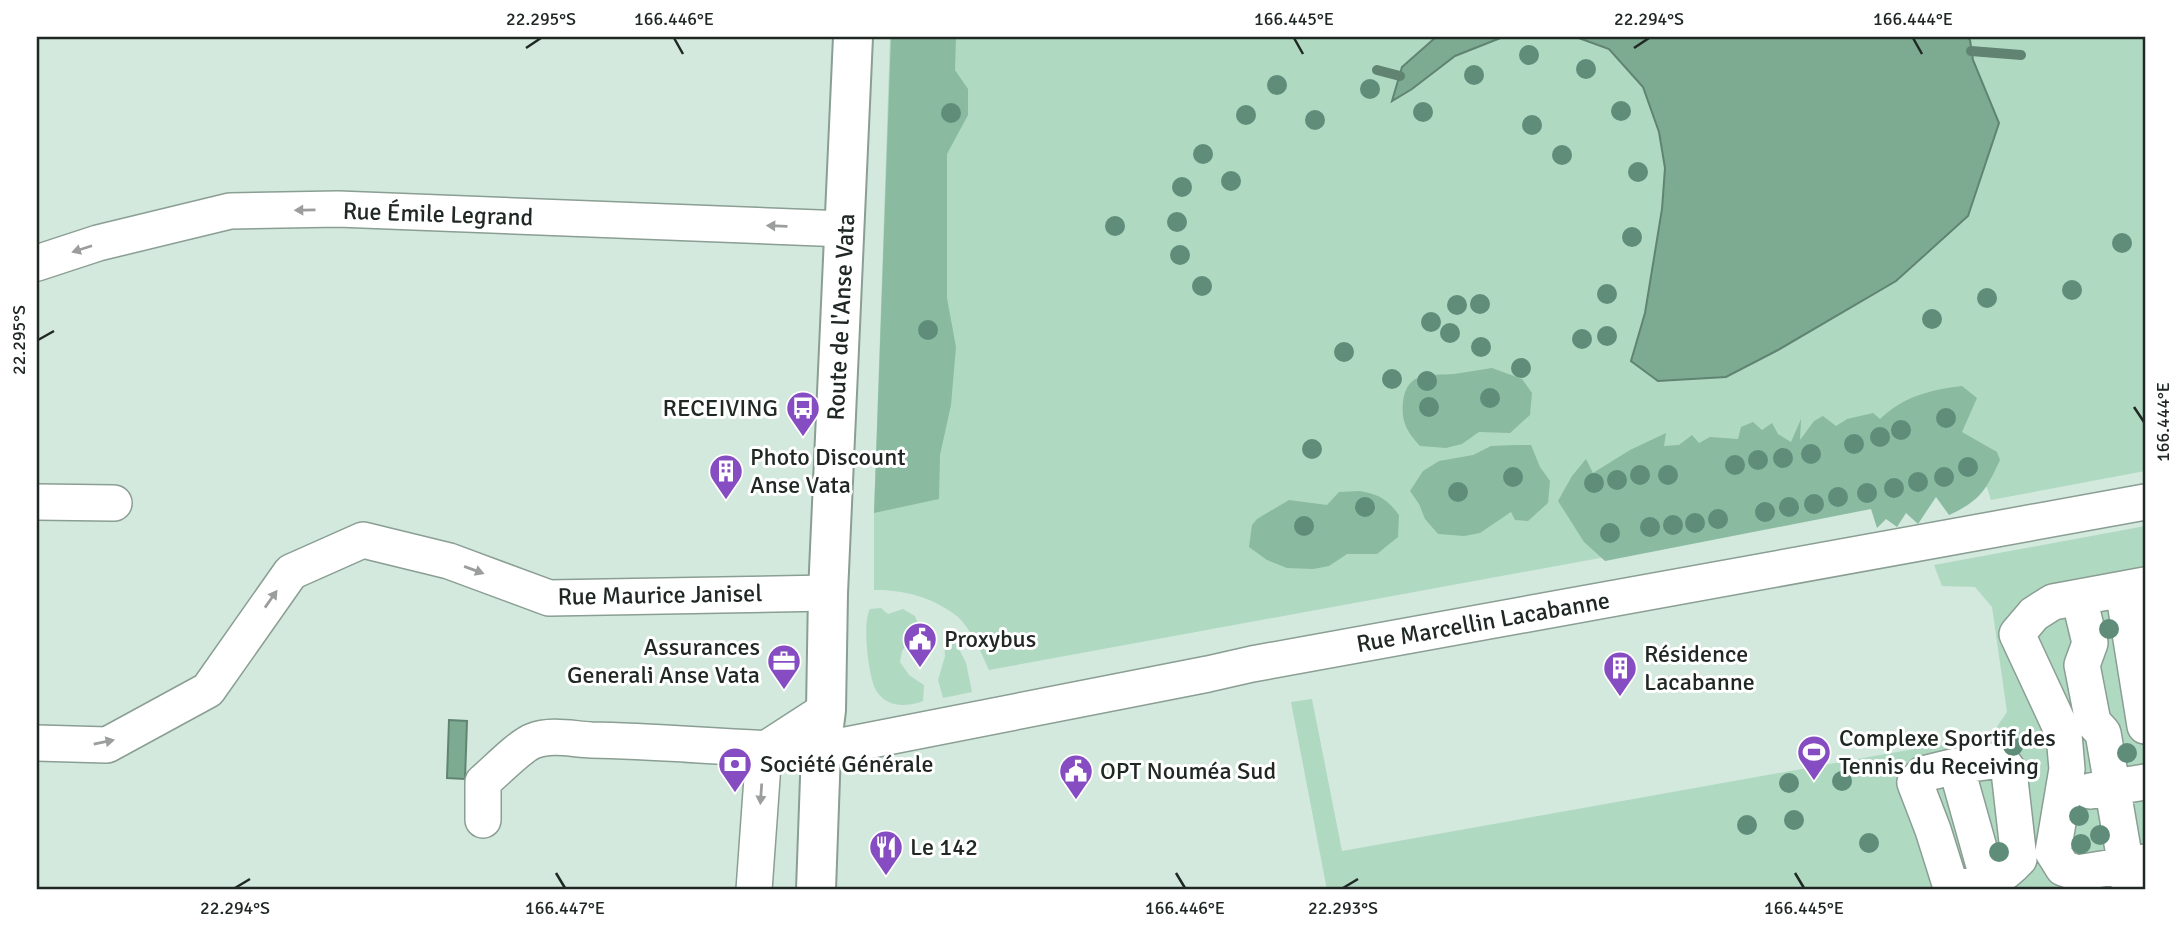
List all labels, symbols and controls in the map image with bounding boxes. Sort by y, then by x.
text: 22.295°S [506,8,576,30]
text: 166.446°E [634,8,714,30]
text: 166.445°E [1254,8,1334,30]
text: 22.294°S [1614,8,1684,30]
text: 166.444°E [1873,8,1953,30]
street label: Rue Émile Legrand [342,196,534,232]
one-way arrow [294,204,316,216]
street label: Route de l'Anse Vata [821,213,861,421]
one-way arrow [766,220,788,231]
one-way arrow [72,244,93,254]
text: 22.295°S [8,305,30,375]
text: 166.444°E [2152,382,2174,462]
bus stop icon: RECEIVING [784,389,822,438]
place label: RECEIVING [662,393,778,423]
place label: Photo Discount Anse Vata [750,442,906,500]
building icon: Photo Discount Anse Vata [707,452,745,501]
one-way arrow [463,565,484,576]
street label: Rue Maurice Janisel [557,578,763,612]
street label: Rue Marcellin Lacabanne [1354,585,1612,659]
one-way arrow [264,590,277,609]
public building icon: Proxybus [901,620,939,669]
place label: Proxybus [944,624,1036,654]
place label: Assurances Generali Anse Vata [567,632,760,690]
place label: Résidence Lacabanne [1644,639,1755,697]
office icon: Assurances Generali Anse Vata [765,642,803,691]
building icon: Résidence Lacabanne [1601,649,1639,698]
place label: Complexe Sportif des Tennis du Receiving [1839,723,2056,781]
sports icon: Complexe Sportif des Tennis du Receiving [1795,733,1833,782]
one-way arrow [94,736,116,747]
bank icon: Société Générale [716,745,754,794]
place label: Société Générale [760,749,934,779]
public building icon: OPT Nouméa Sud [1057,752,1095,801]
place label: OPT Nouméa Sud [1100,756,1276,786]
one-way arrow [755,783,766,805]
restaurant icon: Le 142 [867,828,905,877]
place label: Le 142 [910,832,978,862]
text: 22.294°S [200,897,270,919]
text: 166.447°E [525,897,605,919]
text: 166.446°E [1145,897,1225,919]
text: 22.293°S [1308,897,1378,919]
text: 166.445°E [1764,897,1844,919]

